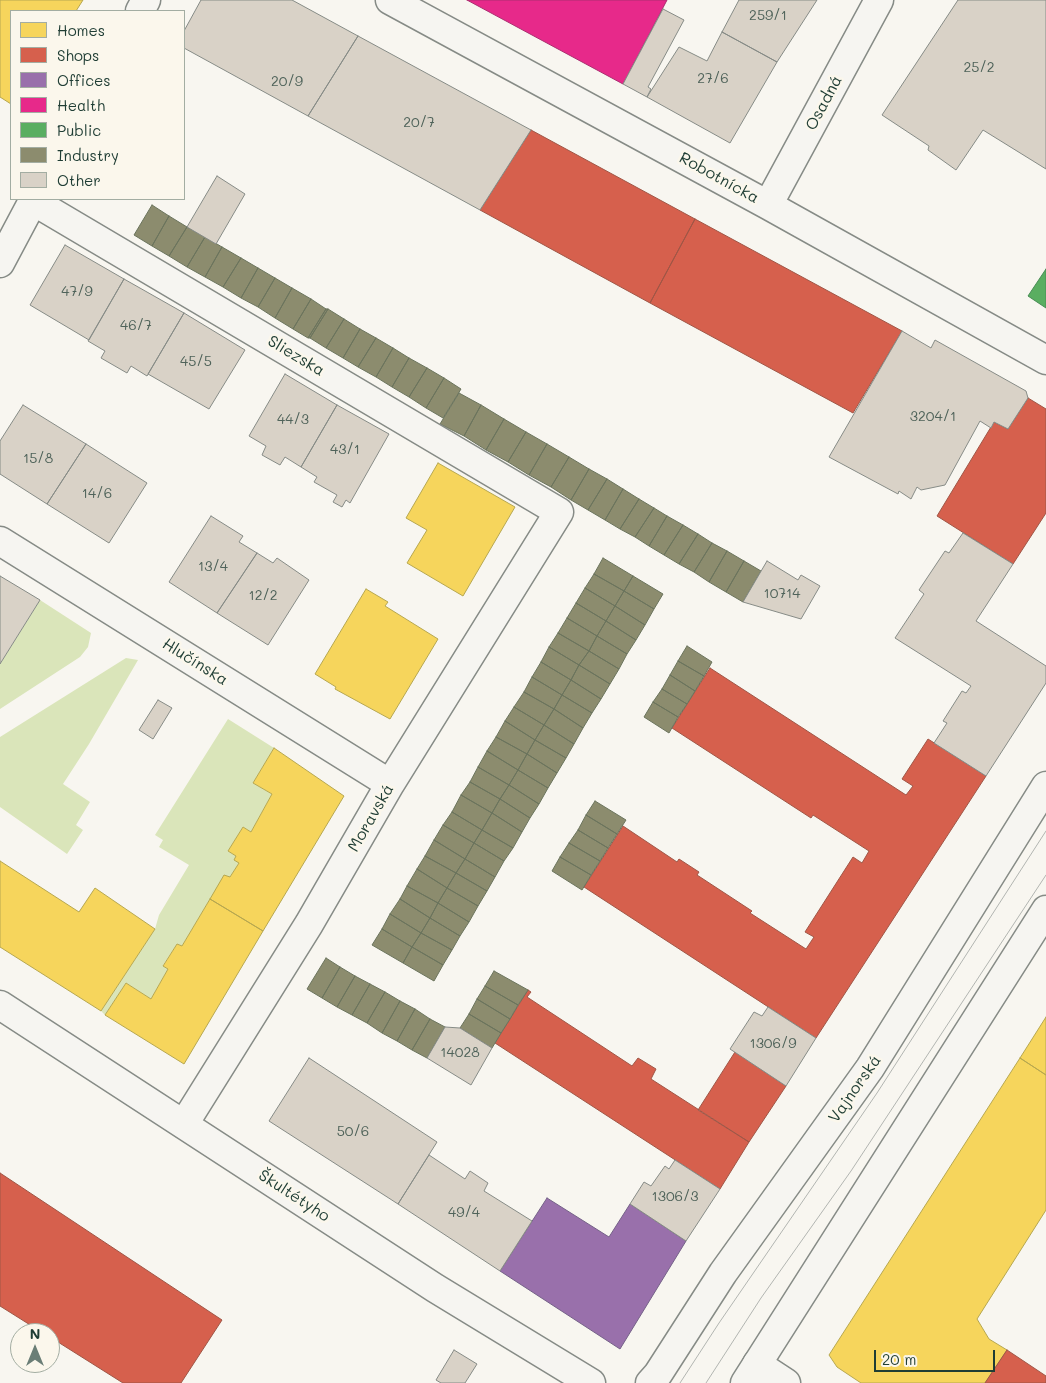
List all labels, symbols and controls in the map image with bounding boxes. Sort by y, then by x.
house number: 259/1 [749,8,787,24]
legend [10,10,185,200]
text: Homes [57,20,105,40]
text: Shops [57,45,99,65]
house number: 25/2 [963,60,995,76]
text: Offices [57,70,111,90]
house number: 27/6 [697,71,729,87]
street label: Osadná [802,72,846,134]
house number: 20/9 [271,74,303,90]
text: Health [57,95,105,115]
house number: 20/7 [403,115,435,131]
text: Public [57,120,101,140]
text: Industry [57,145,119,165]
street label: Robotnícka [676,148,762,208]
text: Other [57,170,101,190]
house number: 47/9 [61,284,93,300]
house number: 46/7 [120,318,152,334]
street label: Sliezska [264,332,328,380]
house number: 45/5 [180,354,212,370]
house number: 3204/1 [910,409,956,425]
house number: 44/3 [277,412,309,428]
house number: 43/1 [330,442,360,458]
house number: 15/8 [23,451,53,467]
house number: 14/6 [82,486,112,502]
house number: 13/4 [198,559,228,575]
house number: 10714 [763,586,801,602]
house number: 12/2 [248,588,278,604]
street label: Hlučínska [159,634,231,690]
street label: Moravská [344,781,398,855]
house number: 1306/9 [749,1036,797,1052]
house number: 14028 [440,1045,480,1061]
street label: Vajnorská [825,1051,885,1127]
house number: 50/6 [337,1124,369,1140]
street label: Škultétyho [255,1166,333,1226]
house number: 1306/3 [651,1189,699,1205]
house number: 49/4 [448,1205,480,1221]
north arrow [10,1323,60,1373]
text: N [30,1324,40,1343]
scale bar [876,1340,997,1372]
text: 20 m [882,1349,916,1369]

